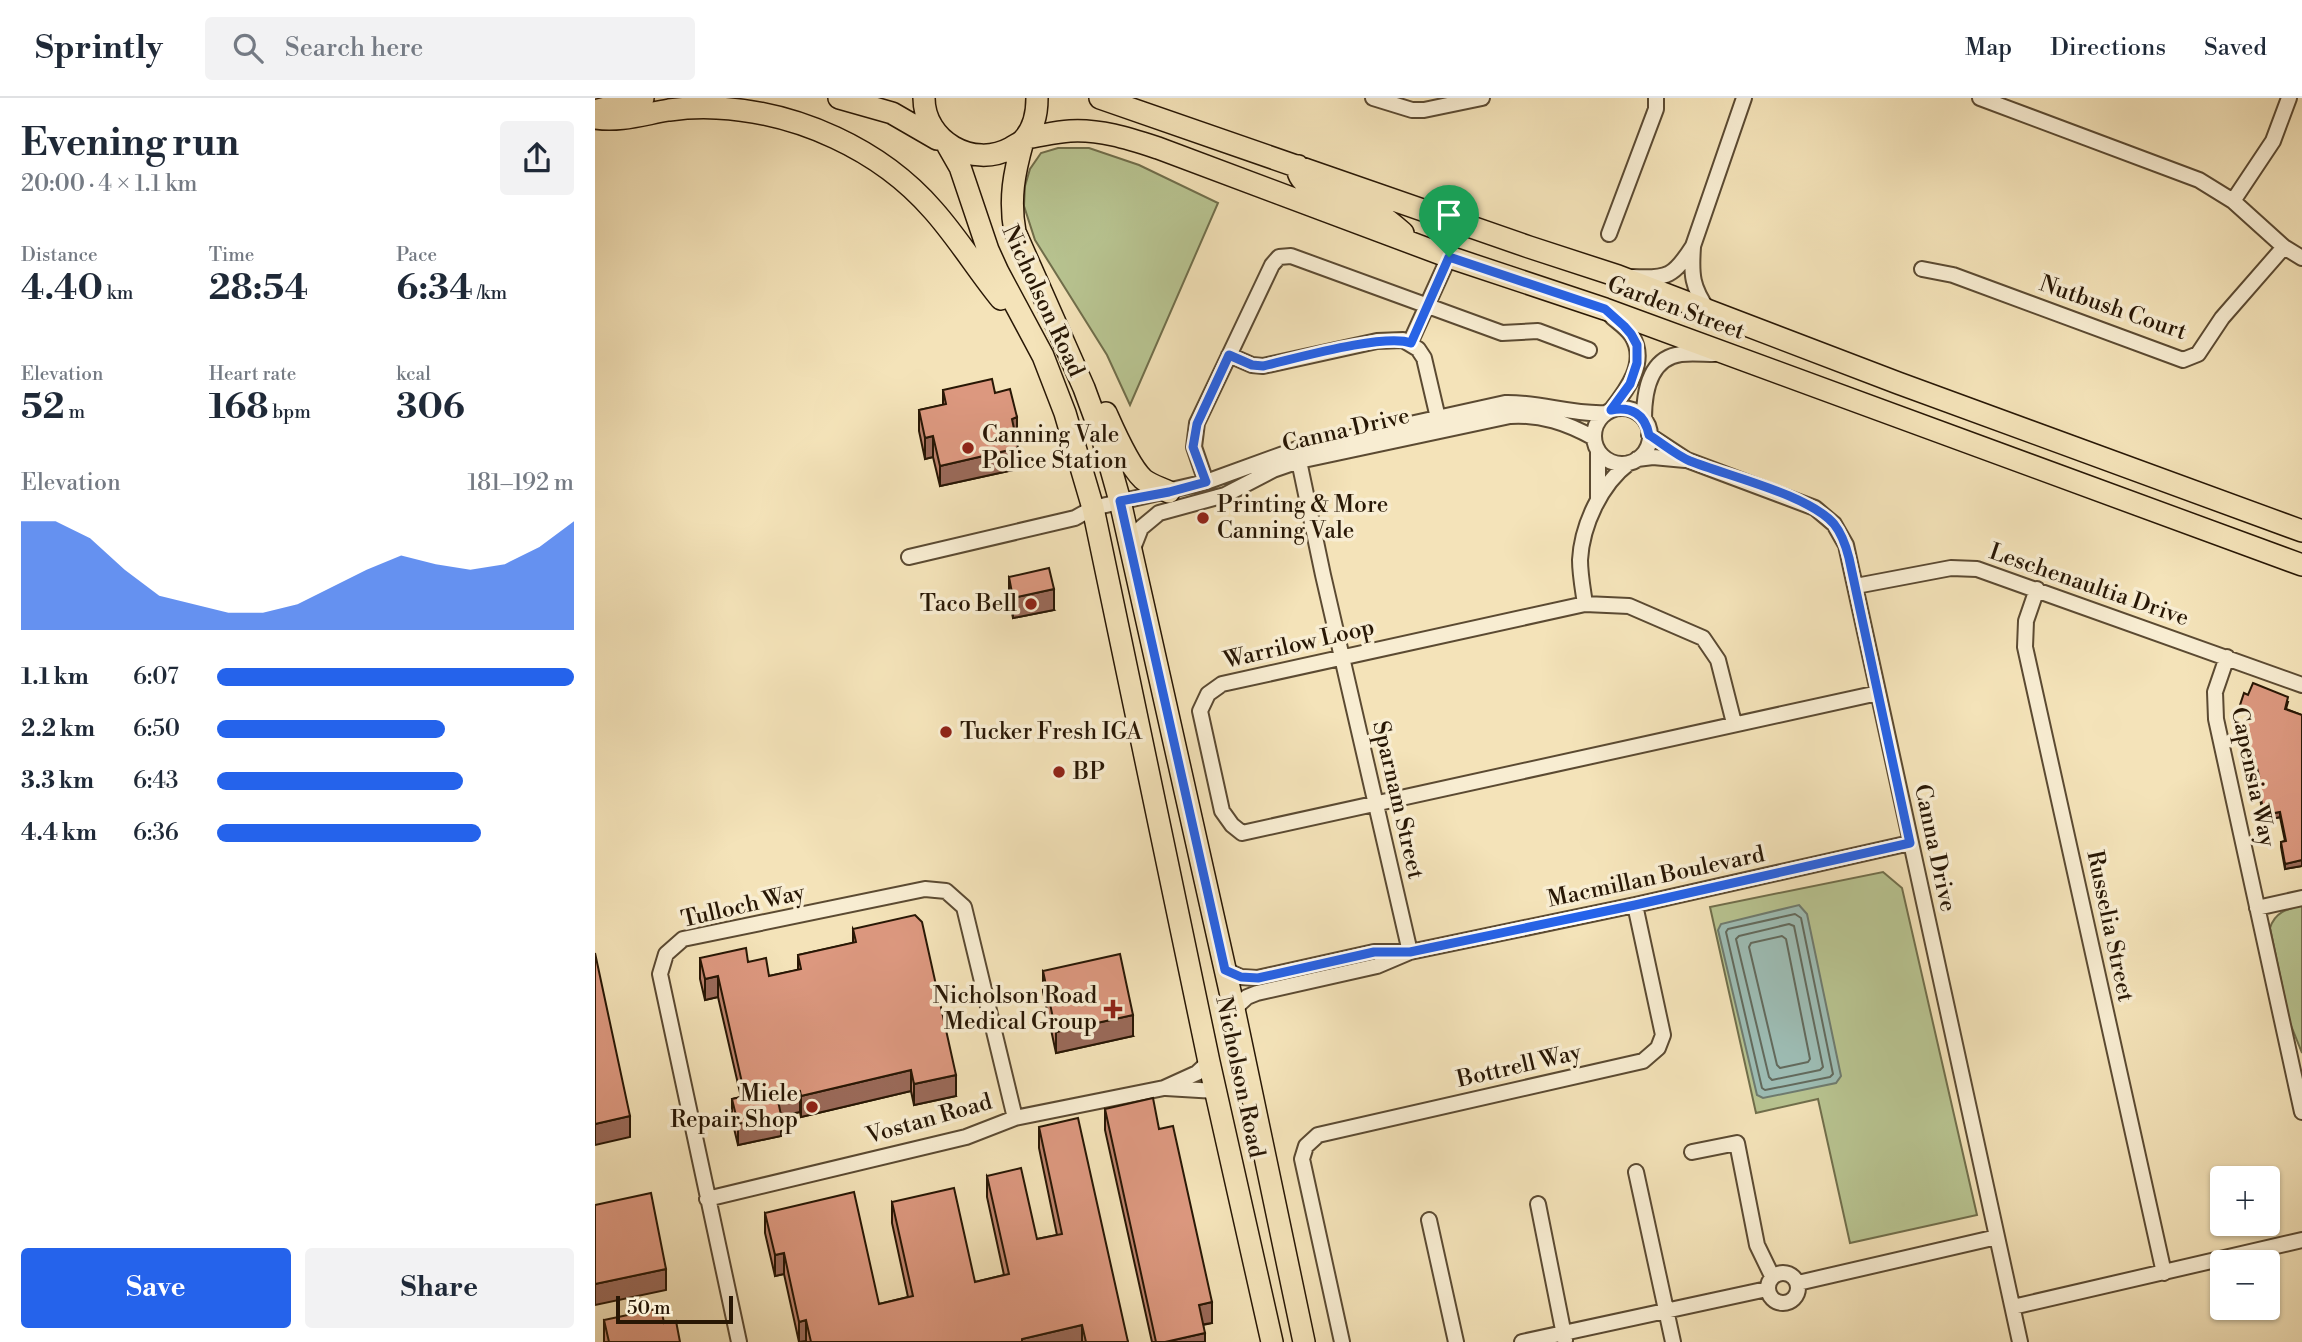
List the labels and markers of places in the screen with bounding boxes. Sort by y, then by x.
pin [1419,185,1479,257]
place label: Canning Vale Police Station [982,421,1127,475]
marker: Canning Vale Police Station [960,440,976,456]
place label: Printing & More Canning Vale [1217,491,1388,545]
marker: Printing & More Canning Vale [1195,510,1211,526]
place label: Taco Bell [920,590,1017,618]
marker: Taco Bell [1023,596,1039,612]
place label: Tucker Fresh IGA [960,718,1144,746]
marker: Tucker Fresh IGA [938,724,954,740]
place label: BP [1072,758,1105,786]
marker: BP [1051,764,1067,780]
place label: Nicholson Road Medical Group [933,982,1097,1036]
marker: Nicholson Road Medical Group [1103,999,1123,1019]
place label: Miele Repair Shop [670,1080,798,1134]
marker: Miele Repair Shop [804,1099,820,1115]

